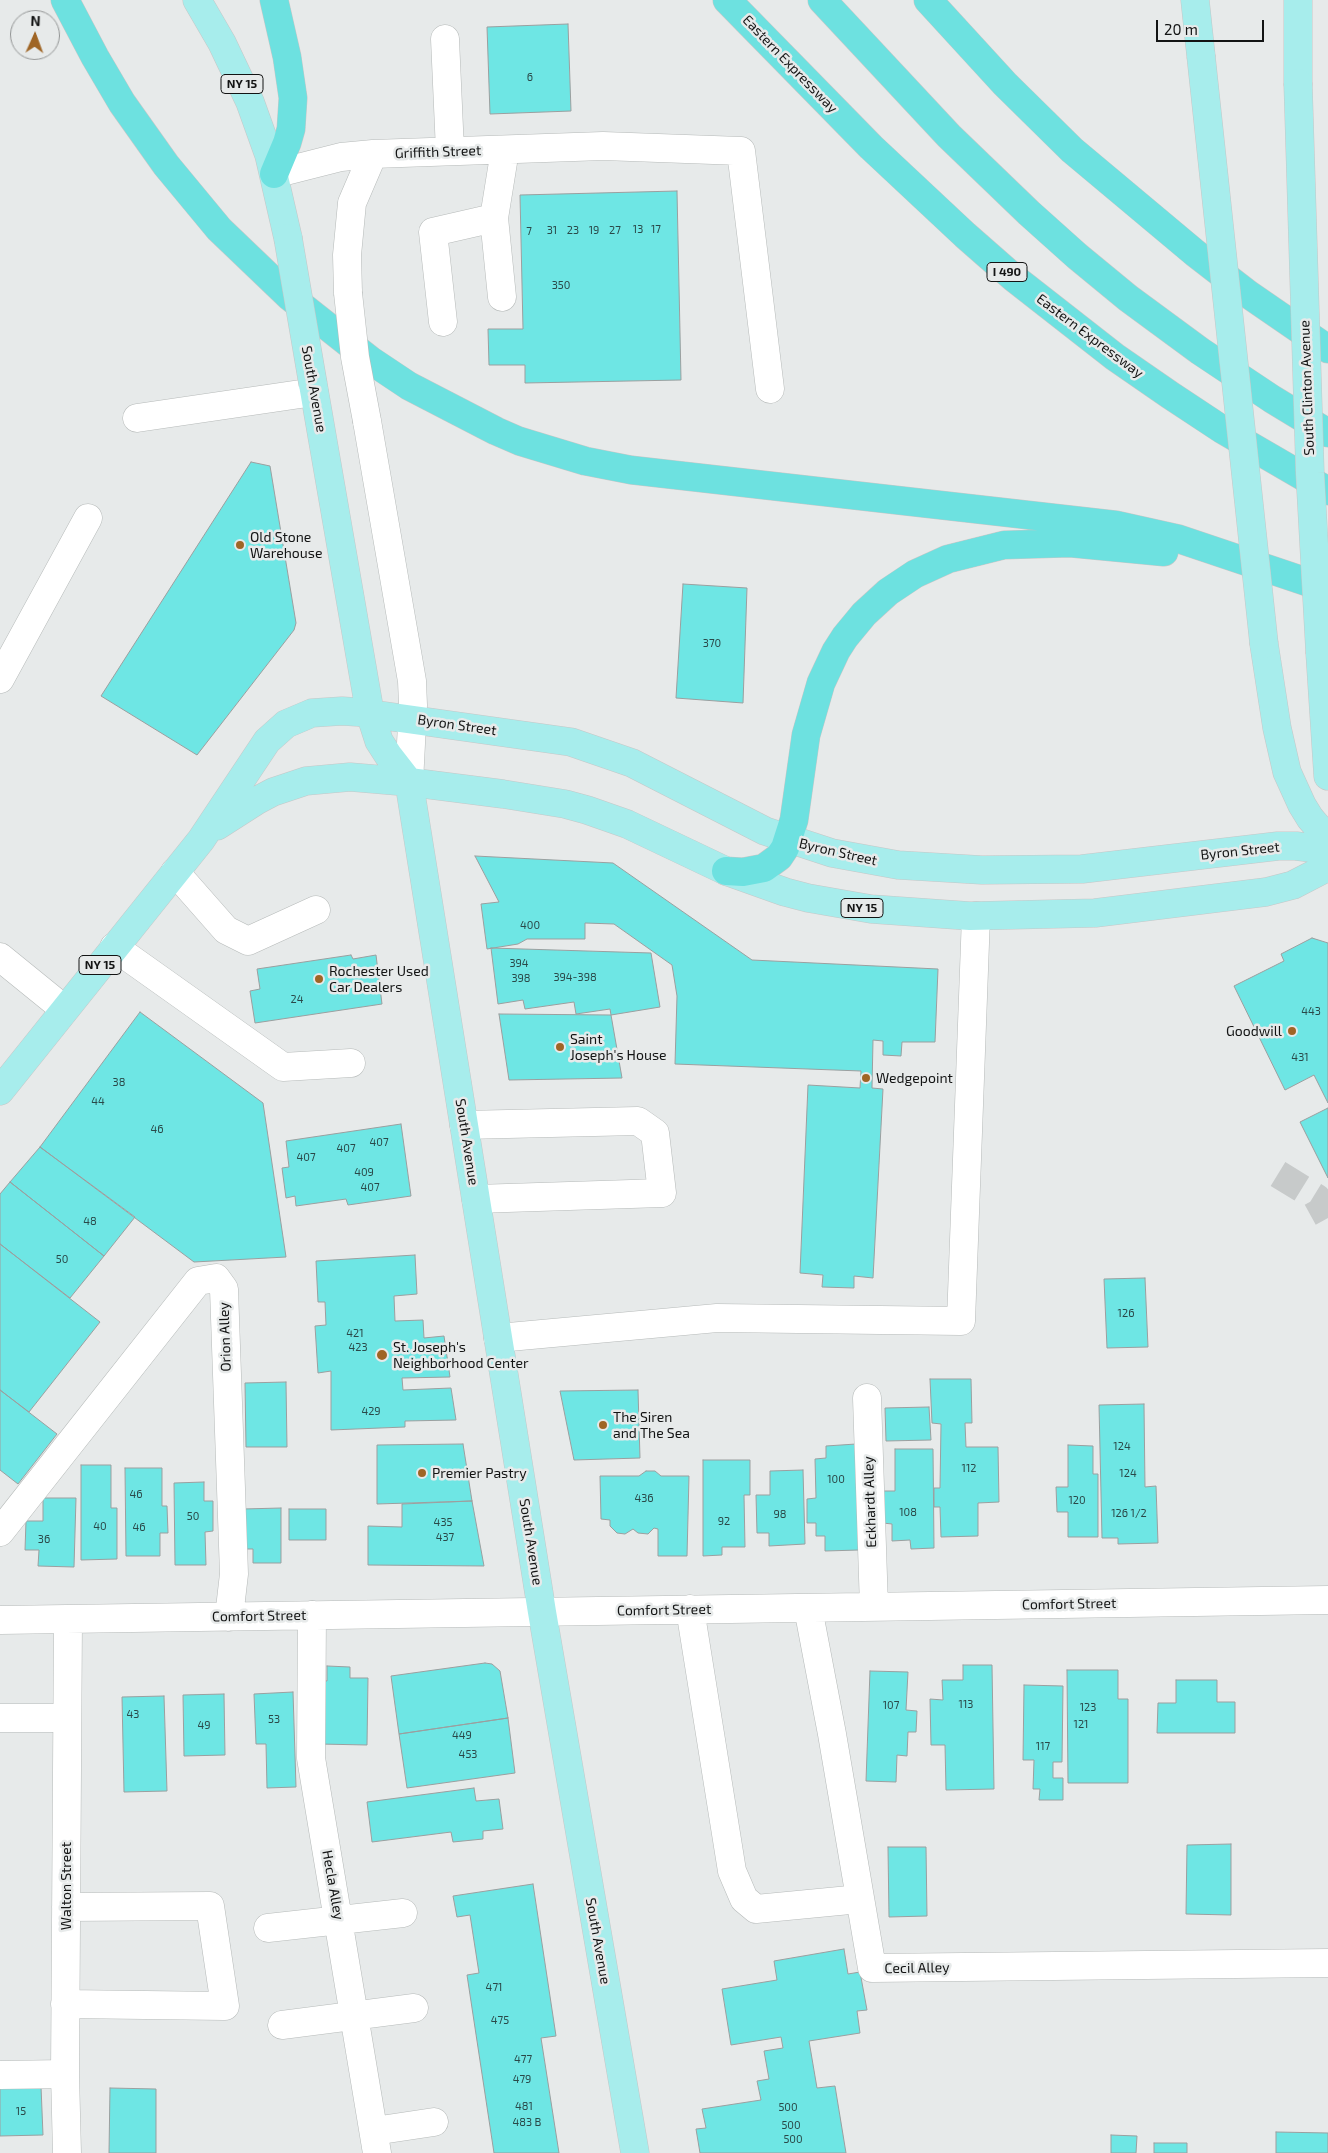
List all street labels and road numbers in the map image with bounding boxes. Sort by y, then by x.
street label: Eastern Expressway [739,12,841,116]
road number: NY 15 [221,74,263,94]
street label: Griffith Street [395,142,481,162]
road number: I 490 [987,262,1027,282]
street label: Eastern Expressway [1033,290,1147,382]
street label: South Clinton Avenue [1296,320,1318,456]
street label: South Avenue [298,345,330,433]
street label: Byron Street [416,711,498,739]
street label: Byron Street [797,835,879,869]
street label: Byron Street [1200,838,1280,864]
road number: NY 15 [841,898,883,918]
road number: NY 15 [79,956,121,974]
street label: South Avenue [452,1098,482,1186]
street label: Orion Alley [215,1302,235,1372]
street label: Eckhardt Alley [860,1456,880,1548]
street label: South Avenue [516,1498,546,1586]
street label: Comfort Street [1022,1595,1116,1613]
street label: Comfort Street [617,1601,711,1619]
street label: Comfort Street [212,1607,306,1625]
street label: Walton Street [58,1842,74,1930]
street label: Hecla Alley [319,1849,347,1921]
street label: South Avenue [582,1897,614,1985]
street label: Cecil Alley [884,1959,950,1977]

